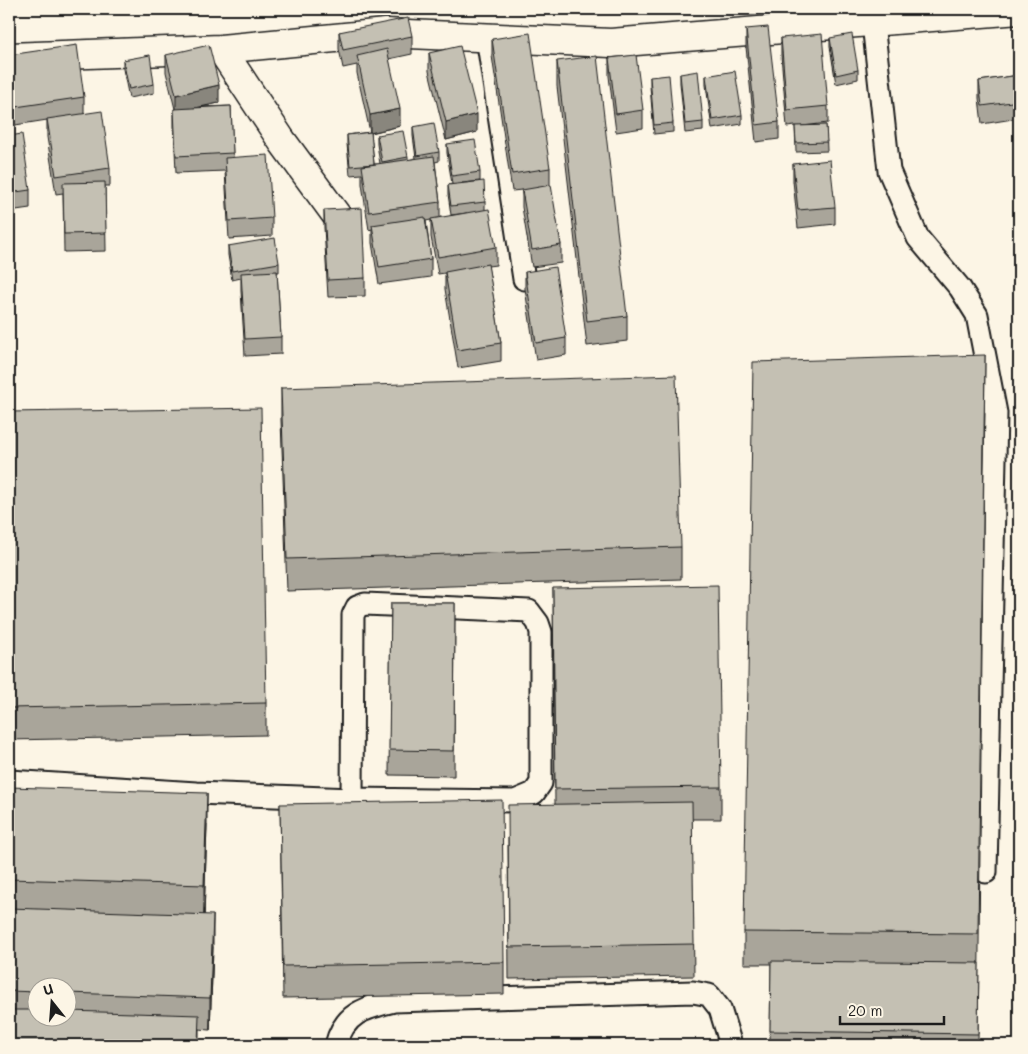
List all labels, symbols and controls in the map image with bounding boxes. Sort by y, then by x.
north arrow [28,976,78,1026]
text: U [41,979,56,1000]
scale bar [840,994,944,1026]
text: 20 m [848,1000,882,1020]

